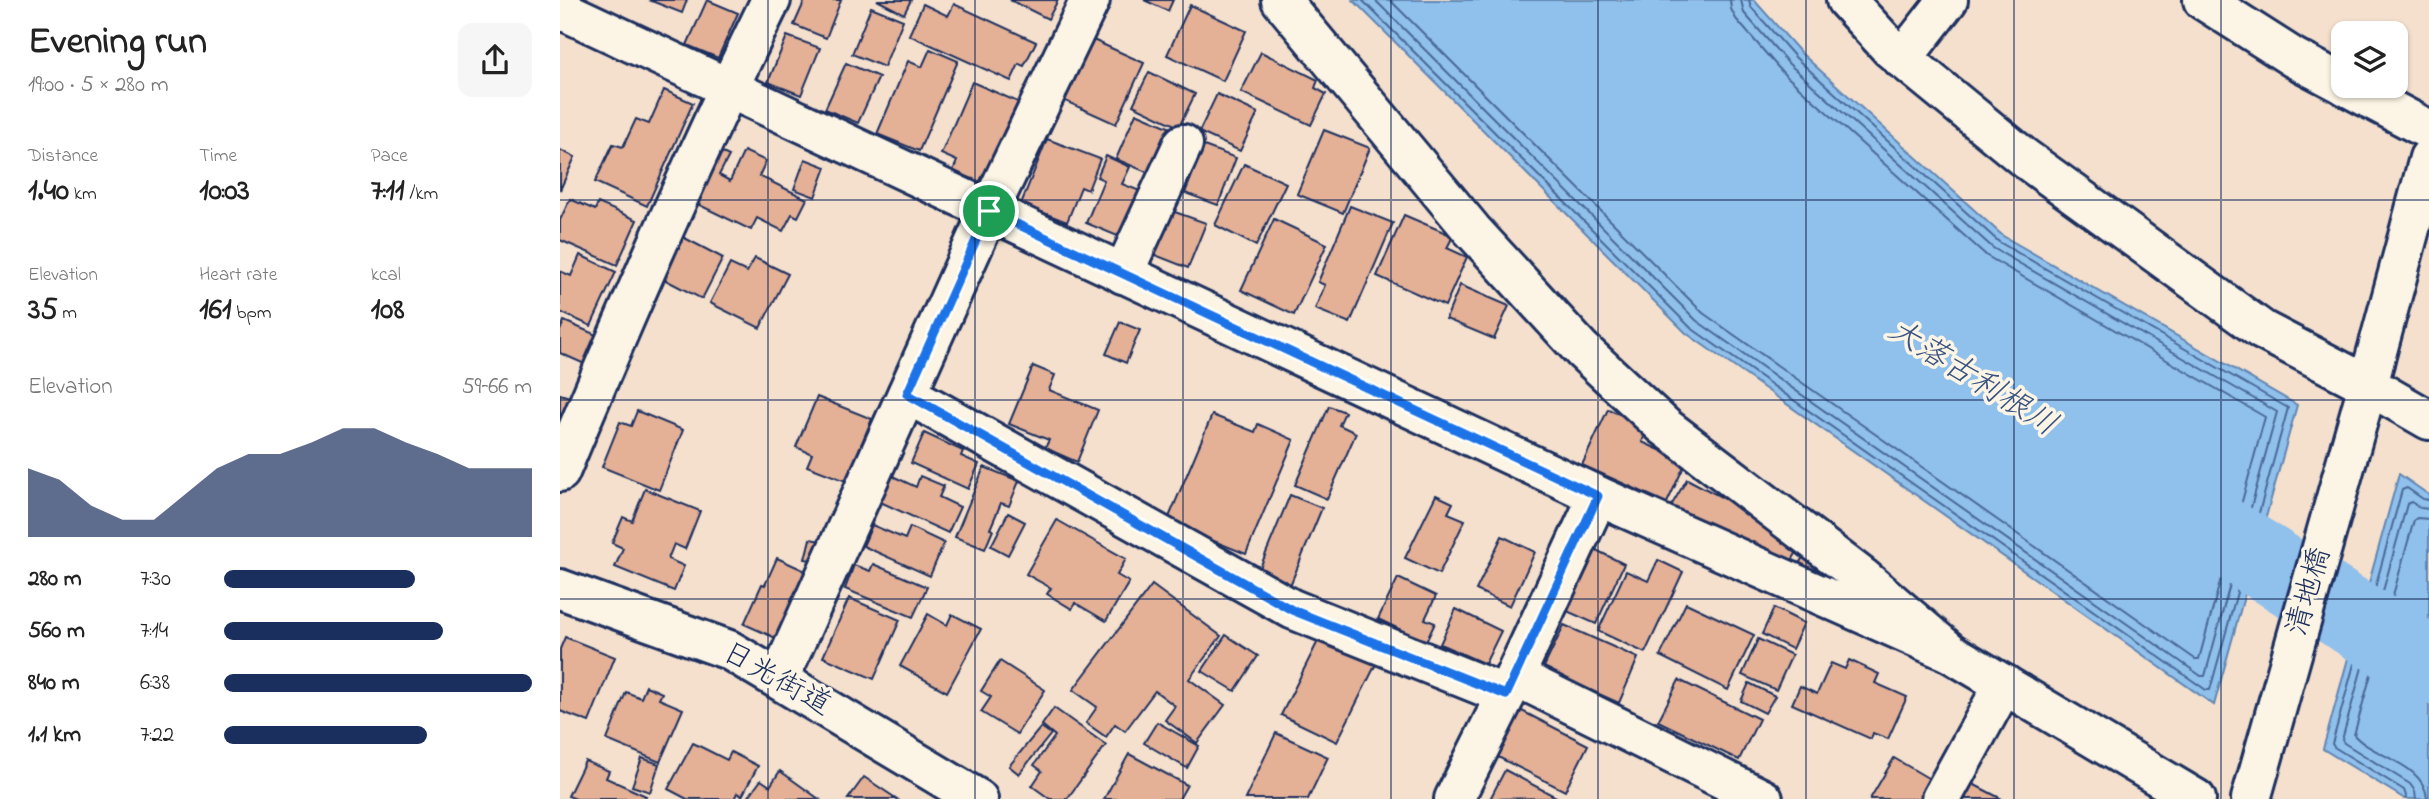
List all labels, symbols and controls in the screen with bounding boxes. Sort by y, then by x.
text: Evening run [28,15,207,71]
map controls [2331,21,2408,98]
button: layers [2331,21,2408,98]
button: share [458,23,532,97]
text: 19:00 · 5 × 280 m [28,69,169,102]
text: Distance [28,143,98,170]
text: Time [199,143,237,170]
text: Pace [371,143,408,170]
text: 1.40 [28,170,69,214]
text: 10:03 [199,170,250,214]
text: 7:11 [371,170,405,214]
text: km [69,181,97,208]
text: /km [405,181,438,208]
pin [959,181,1019,241]
icon: arrive [970,192,1008,230]
text: Elevation [28,262,98,289]
text: Heart rate [199,262,277,289]
text: kcal [371,262,401,289]
text: 35 [28,289,58,333]
text: 161 [199,289,232,333]
text: 108 [371,289,404,333]
text: m [58,300,77,327]
text: bpm [232,300,271,327]
water label: 大落古利根川 [1878,308,2066,450]
text: Elevation [28,371,113,404]
text: 59–66 m [461,371,532,404]
street label: 清地橋 [2276,543,2344,641]
text: 280 m [28,563,82,596]
text: 7:30 [140,563,171,596]
text: 560 m [28,615,85,648]
text: 7:14 [140,615,168,648]
street label: 日光街道 [713,632,839,728]
text: 840 m [28,667,80,700]
text: 6:38 [140,667,170,700]
text: 1.1 km [28,719,81,752]
text: 7:22 [140,719,174,752]

